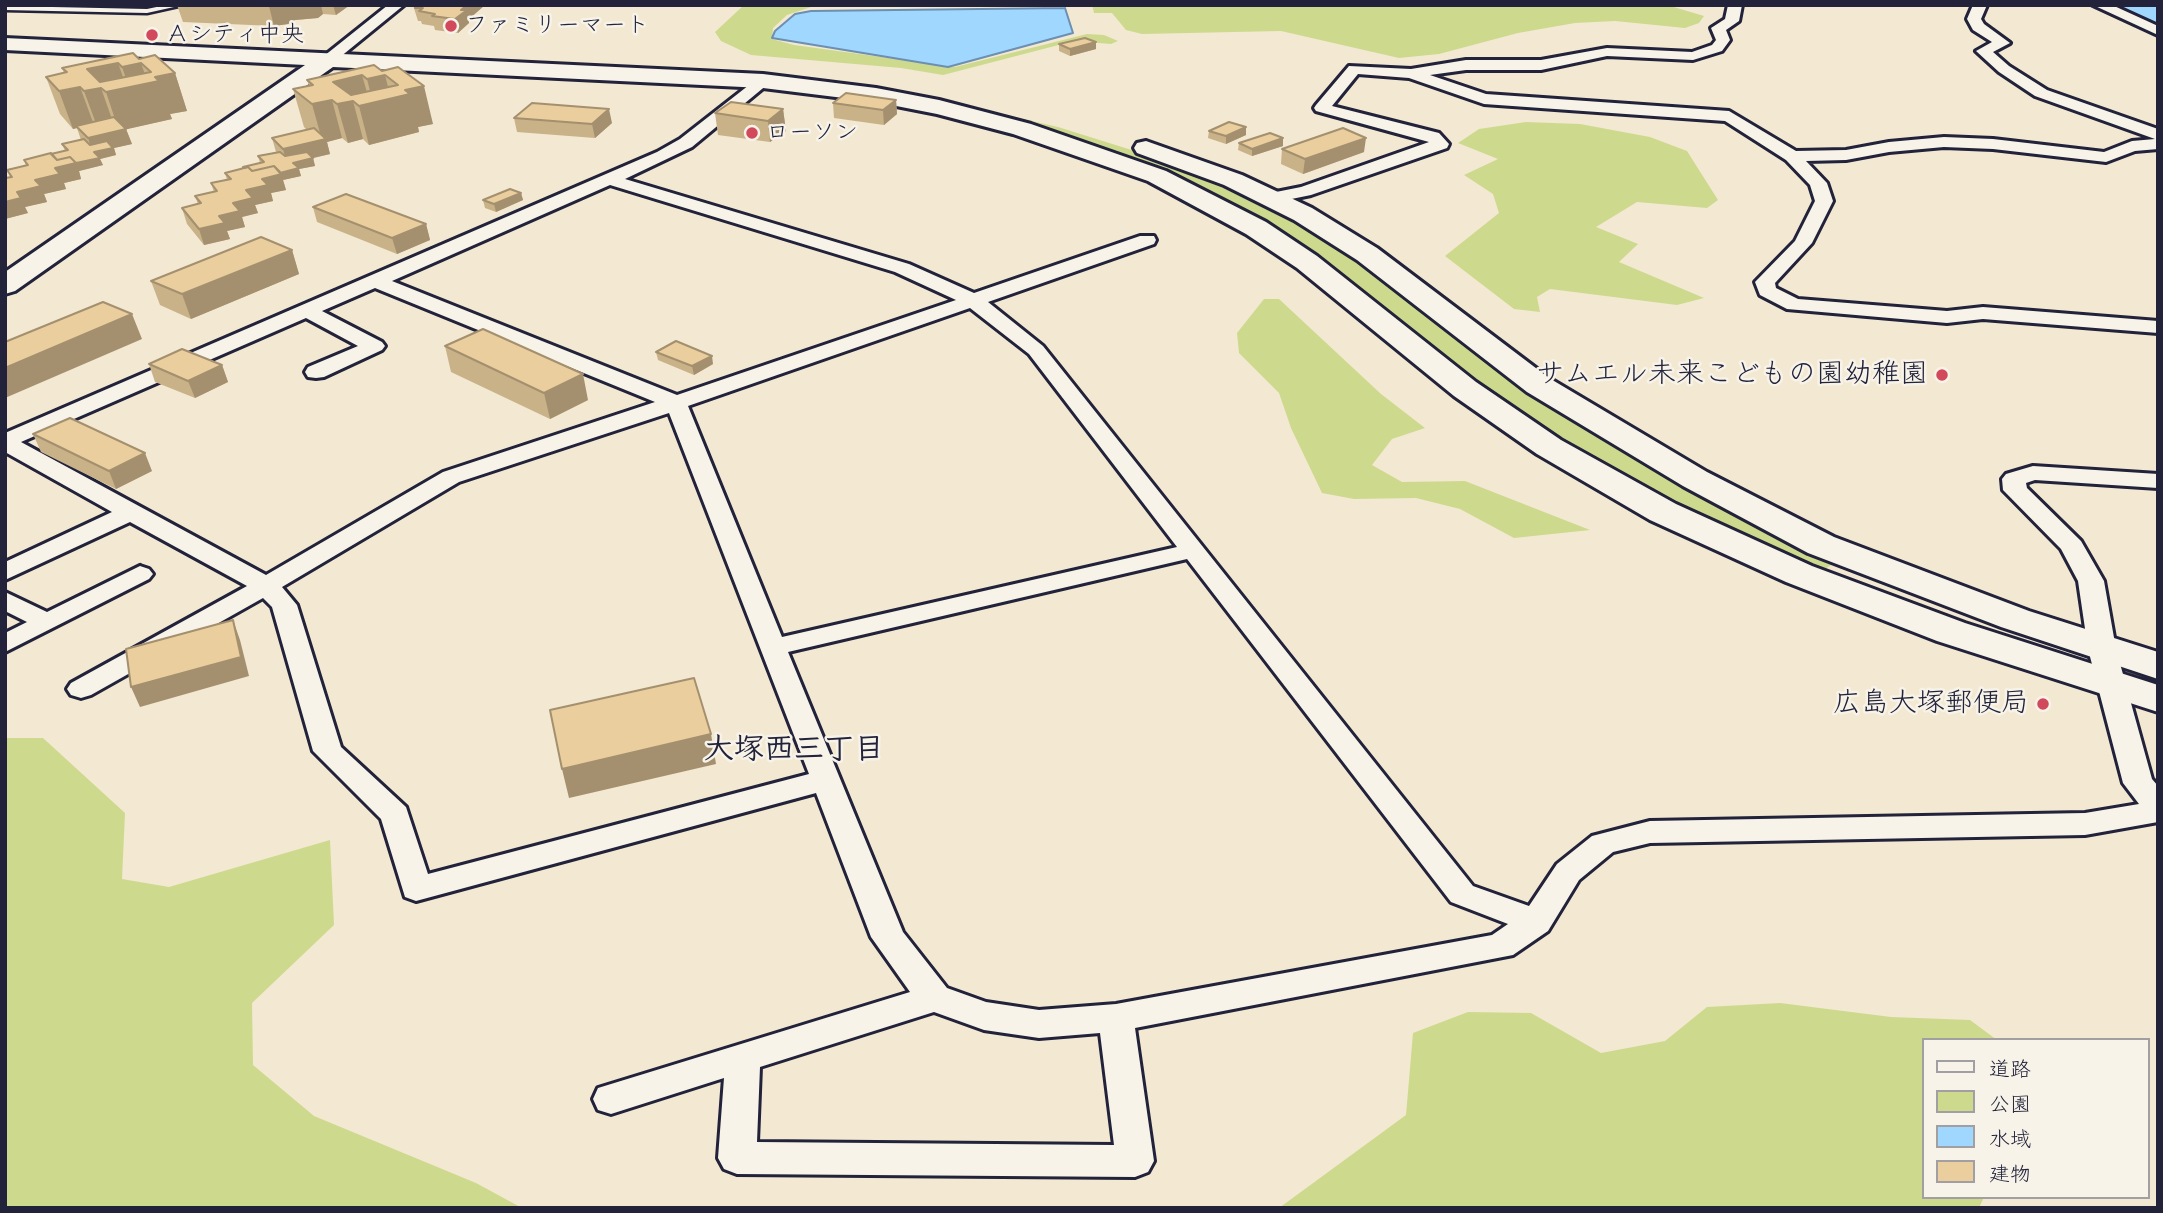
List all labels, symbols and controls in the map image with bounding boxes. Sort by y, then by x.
place label: ファミリーマート [465,12,649,40]
marker: ファミリーマート [443,18,459,34]
place label: Ａシティ中央 [166,21,304,49]
marker: Ａシティ中央 [144,27,160,43]
place label: ローソン [766,119,858,147]
marker: ローソン [744,125,760,141]
place label: サムエル未来こどもの園幼稚園 [1536,358,1928,392]
marker: サムエル未来こどもの園幼稚園 [1934,367,1950,383]
place label: 広島大塚郵便局 [1833,687,2029,721]
marker: 広島大塚郵便局 [2035,696,2051,712]
district label: 大塚西三丁目 [704,732,884,768]
legend [1922,1038,2149,1199]
text: 道路 [1989,1056,2031,1082]
text: 公園 [1989,1091,2031,1117]
text: 水域 [1989,1126,2031,1152]
text: 建物 [1989,1161,2031,1187]

